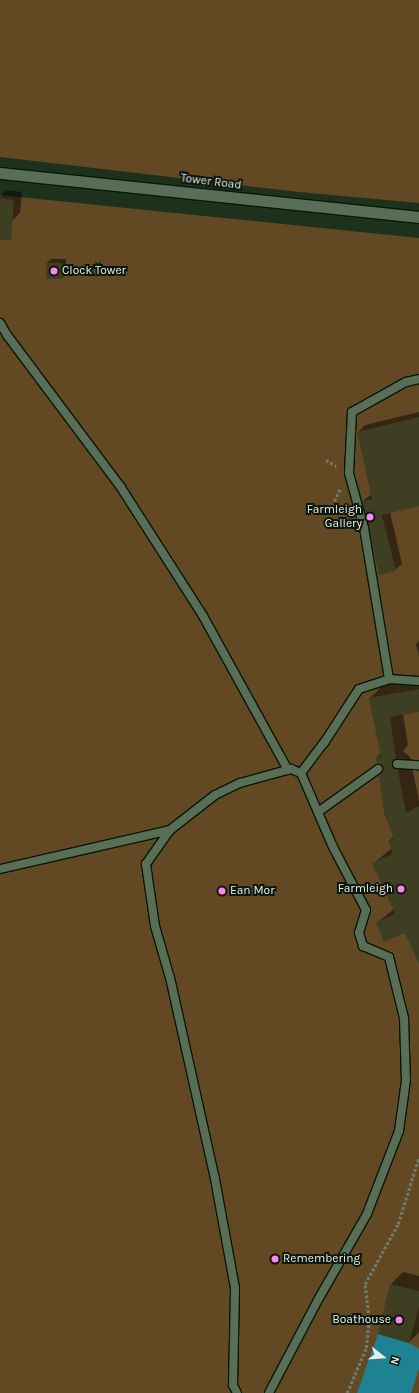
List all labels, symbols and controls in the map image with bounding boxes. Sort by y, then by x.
street label: Tower Road [180,171,242,193]
place label: Clock Tower [62,264,126,278]
marker: Clock Tower [49,266,59,276]
place label: Farmleigh Gallery [307,503,362,531]
marker: Farmleigh Gallery [365,512,375,522]
place label: Farmleigh [338,882,393,896]
place label: Ean Mor [230,884,275,898]
marker: Farmleigh [396,884,406,894]
marker: Ean Mor [217,886,227,896]
place label: Remembering [283,1252,360,1266]
marker: Remembering [270,1254,280,1264]
place label: Boathouse [332,1313,391,1327]
marker: Boathouse [394,1315,404,1325]
north arrow [363,1337,403,1377]
text: N [388,1355,402,1366]

